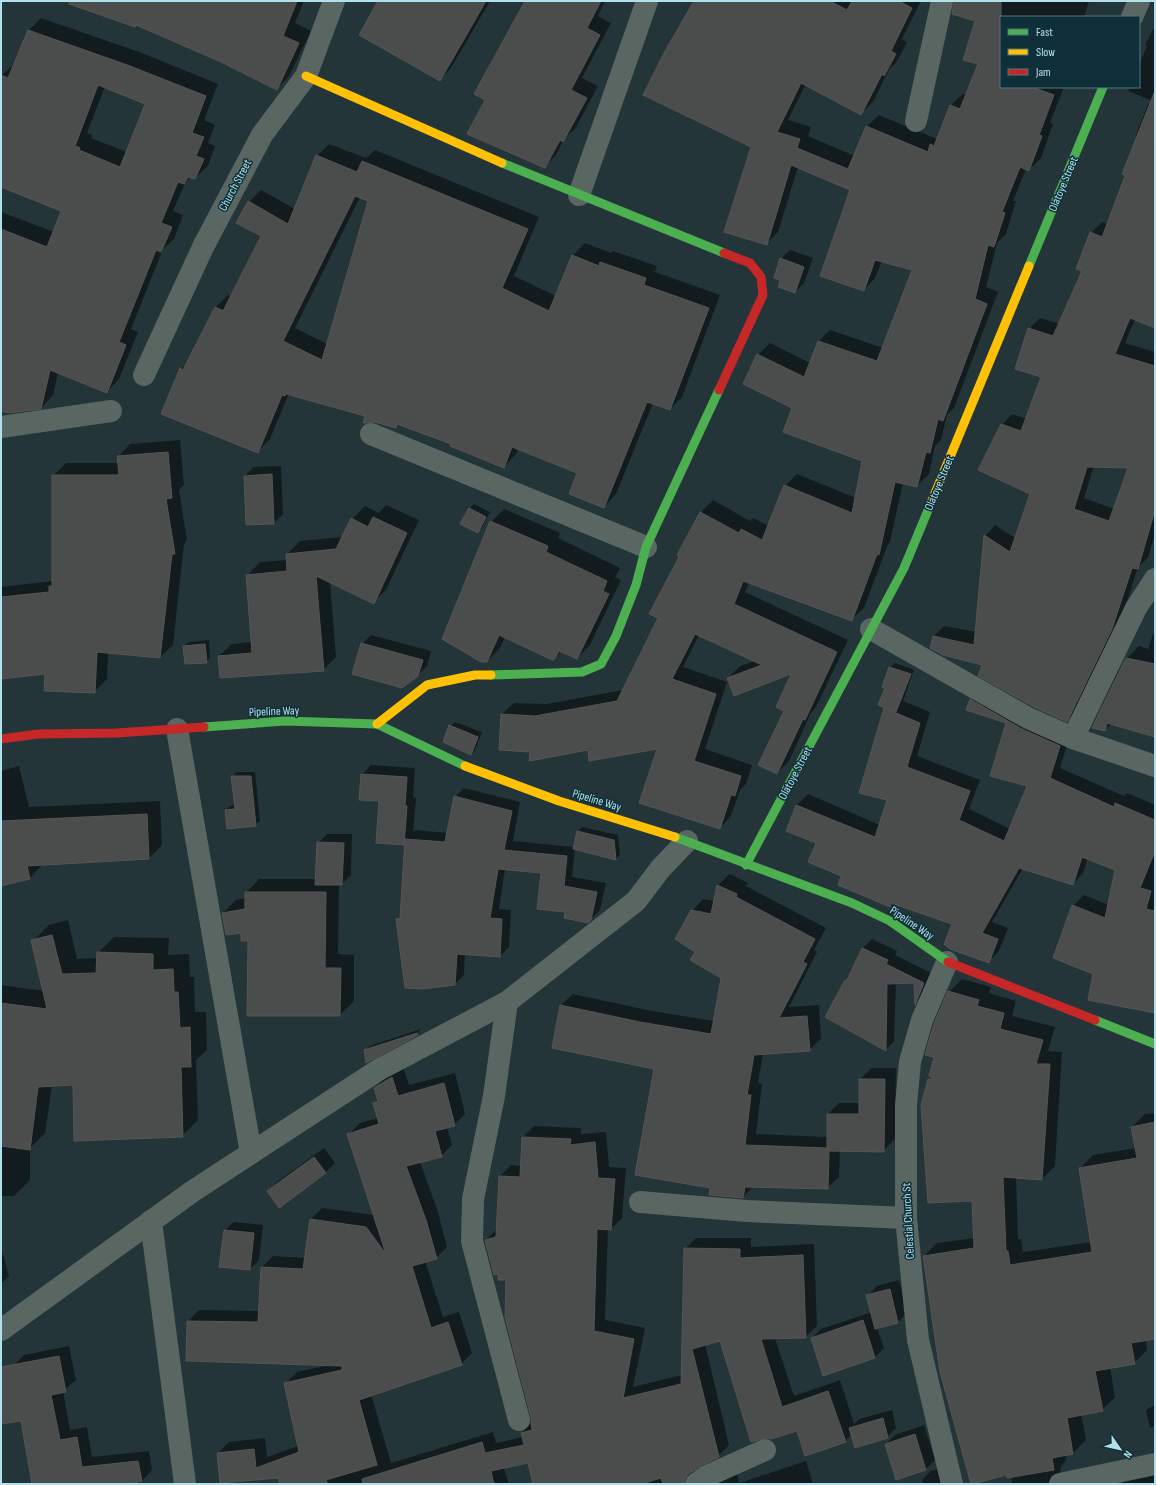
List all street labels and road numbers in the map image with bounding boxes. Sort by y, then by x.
street label: Olatoye Street [1045,154,1082,214]
street label: Church Street [216,157,255,214]
street label: Olatoye Street [921,453,958,513]
street label: Pipeline Way [249,703,300,720]
street label: Olatoye Street [775,744,816,802]
street label: Pipeline Way [571,786,623,815]
street label: Pipeline Way [887,903,937,944]
street label: Celestial Church St [899,1182,918,1260]

